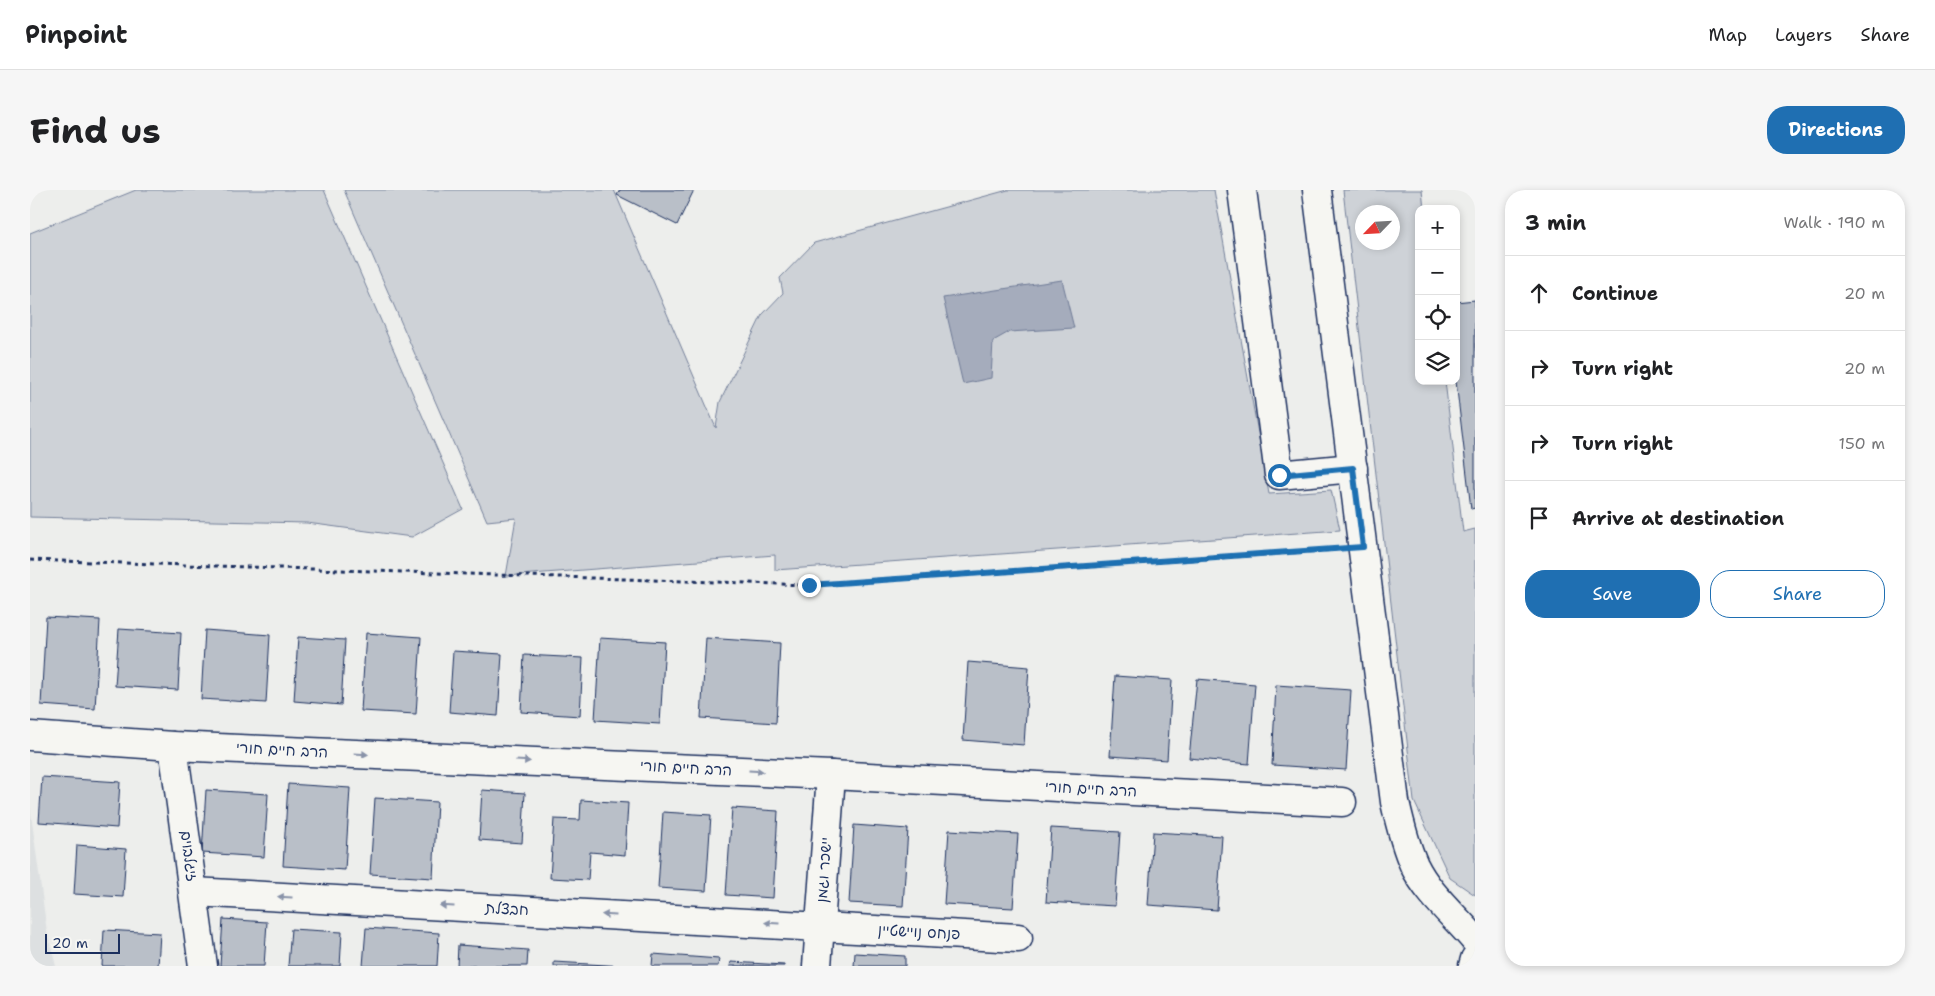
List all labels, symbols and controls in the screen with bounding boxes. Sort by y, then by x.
text: Pinpoint [25,19,127,51]
text: Map [1709,23,1747,47]
text: Layers [1775,23,1832,47]
text: Share [1860,23,1910,47]
button: Directions [1767,106,1905,154]
text: Find us [30,107,161,154]
north arrow [1355,205,1400,250]
map controls [1415,205,1460,385]
button: + [1415,205,1460,250]
text: 3 min [1525,209,1586,237]
text: Walk · 190 m [1783,212,1885,233]
button: − [1415,250,1460,295]
icon: ahead [1525,279,1553,307]
text: Continue [1572,281,1658,306]
text: 20 m [1844,283,1885,304]
button: locate [1415,295,1460,340]
button: layers [1415,340,1460,385]
icon: right [1525,354,1553,382]
text: Turn right [1572,356,1673,381]
text: 20 m [1844,358,1885,379]
icon: right [1525,429,1553,457]
text: Turn right [1572,431,1673,456]
text: 150 m [1838,433,1885,454]
route start [1268,464,1291,487]
icon: arrive [1525,504,1553,532]
text: Arrive at destination [1572,506,1784,531]
button: Save [1525,570,1700,618]
button: Share [1710,570,1885,618]
route end [798,574,821,597]
street label: הרב חיים חורי [235,738,329,762]
one-way arrow [353,750,369,758]
street label: הרב חיים חורי [639,756,733,780]
one-way arrow [516,758,532,766]
one-way arrow [748,768,764,776]
street label: הרב חיים חורי [1044,777,1138,801]
street label: זיגלבוים [176,829,202,883]
street label: יישכר וגמן [812,837,836,903]
one-way arrow [277,892,293,900]
street label: חבצלת [484,898,529,920]
one-way arrow [439,901,455,909]
one-way arrow [601,910,617,918]
one-way arrow [763,919,779,927]
street label: פנחס נויישטיין [877,920,961,944]
scale bar [45,931,120,954]
text: 20 m [52,934,88,952]

